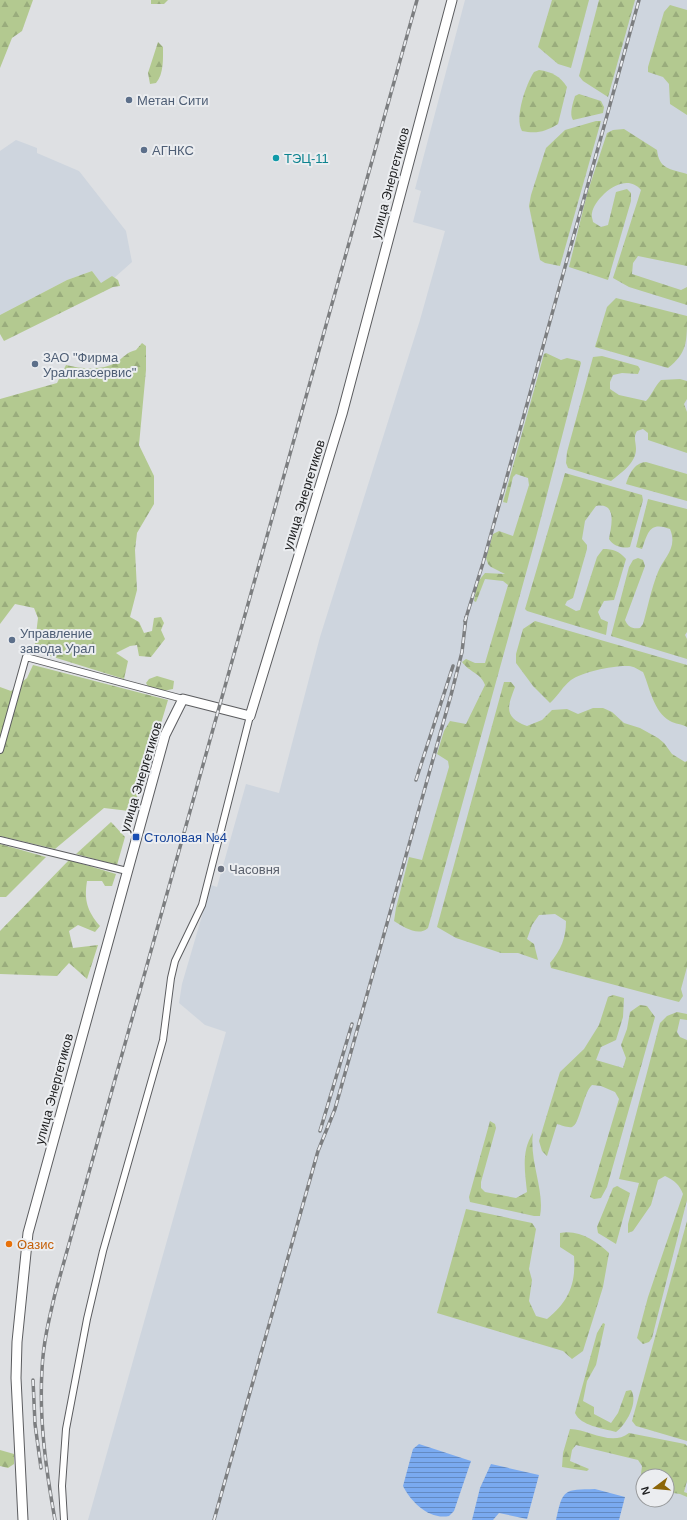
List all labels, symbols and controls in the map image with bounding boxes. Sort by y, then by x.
place label: Метан Сити [137,93,208,108]
marker: Метан Сити [124,95,134,105]
street label: улица Энергетиков [368,126,412,240]
place label: АГНКС [152,143,194,158]
marker: АГНКС [139,145,149,155]
place label: ТЭЦ-11 [284,151,329,166]
marker: ТЭЦ-11 [271,153,281,163]
place label: ЗАО "Фирма Уралгазсервис" [43,350,137,380]
marker: ЗАО "Фирма Уралгазсервис" [30,359,40,369]
street label: улица Энергетиков [280,438,328,552]
place label: Управление завода Урал [20,626,95,656]
marker: Управление завода Урал [7,635,17,645]
street label: улица Энергетиков [117,720,165,834]
place label: Столовая №4 [144,830,227,845]
marker: Столовая №4 [131,832,141,842]
place label: Часовня [229,862,280,877]
marker: Часовня [216,864,226,874]
street label: улица Энергетиков [32,1032,76,1146]
place label: Оазис [17,1237,54,1252]
marker: Оазис [4,1239,14,1249]
north arrow [635,1468,675,1508]
text: N [639,1485,652,1496]

